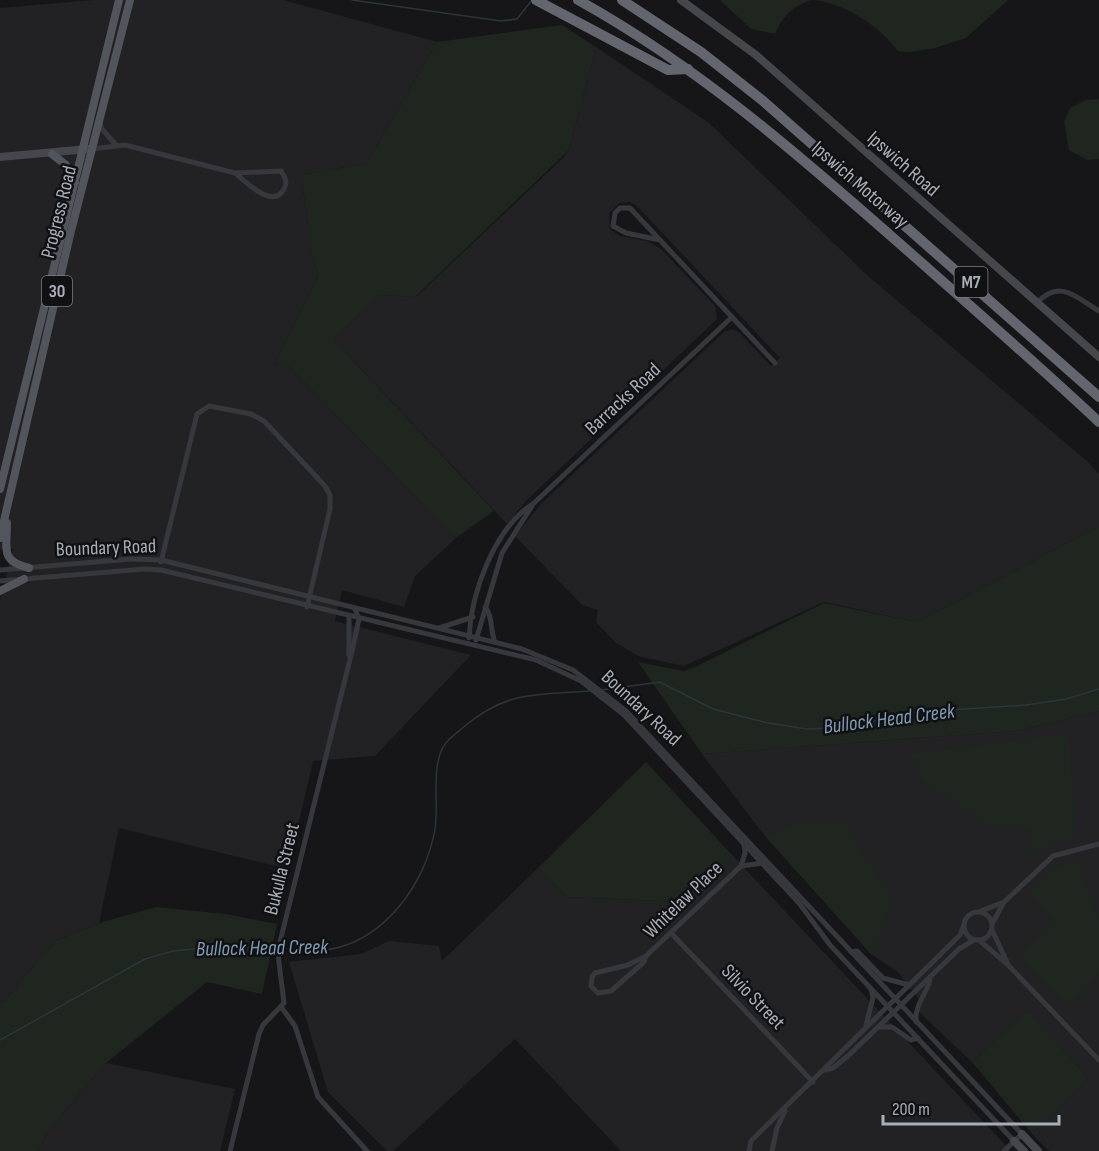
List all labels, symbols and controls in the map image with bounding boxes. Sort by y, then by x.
street label: Ipswich Road [862,126,944,202]
street label: Ipswich Motorway [807,136,914,234]
street label: Progress Road [36,163,82,261]
road number: M7 [954,267,988,297]
road number: 30 [42,276,72,306]
street label: Barracks Road [580,358,666,440]
street label: Boundary Road [55,534,157,562]
street label: Boundary Road [596,665,686,751]
water label: Bullock Head Creek [822,698,957,739]
street label: Bukulla Street [259,821,305,917]
street label: Whitelaw Place [638,856,728,944]
water label: Bullock Head Creek [196,934,329,962]
street label: Silvio Street [716,959,790,1035]
scale bar [883,1088,1058,1126]
text: 200 m [892,1099,930,1120]

